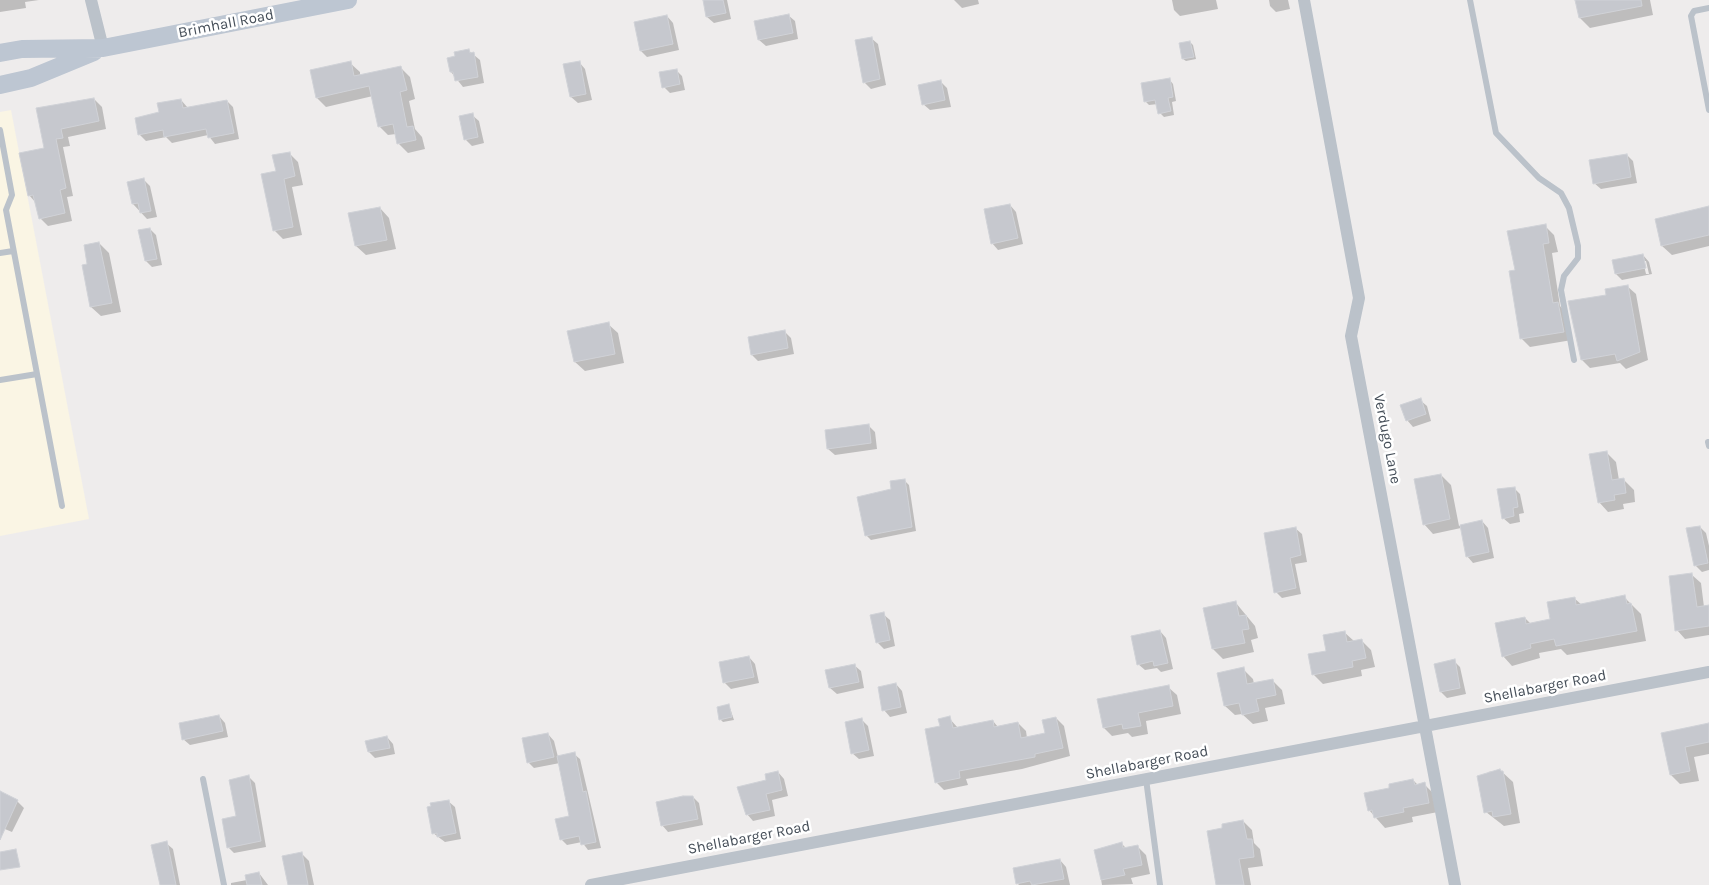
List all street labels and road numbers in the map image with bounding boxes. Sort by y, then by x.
street label: Brimhall Road [177,6,275,42]
street label: Verdugo Lane [1369,392,1405,486]
street label: Shellabarger Road [1482,666,1608,708]
street label: Shellabarger Road [1084,742,1210,784]
street label: Shellabarger Road [686,817,812,859]

